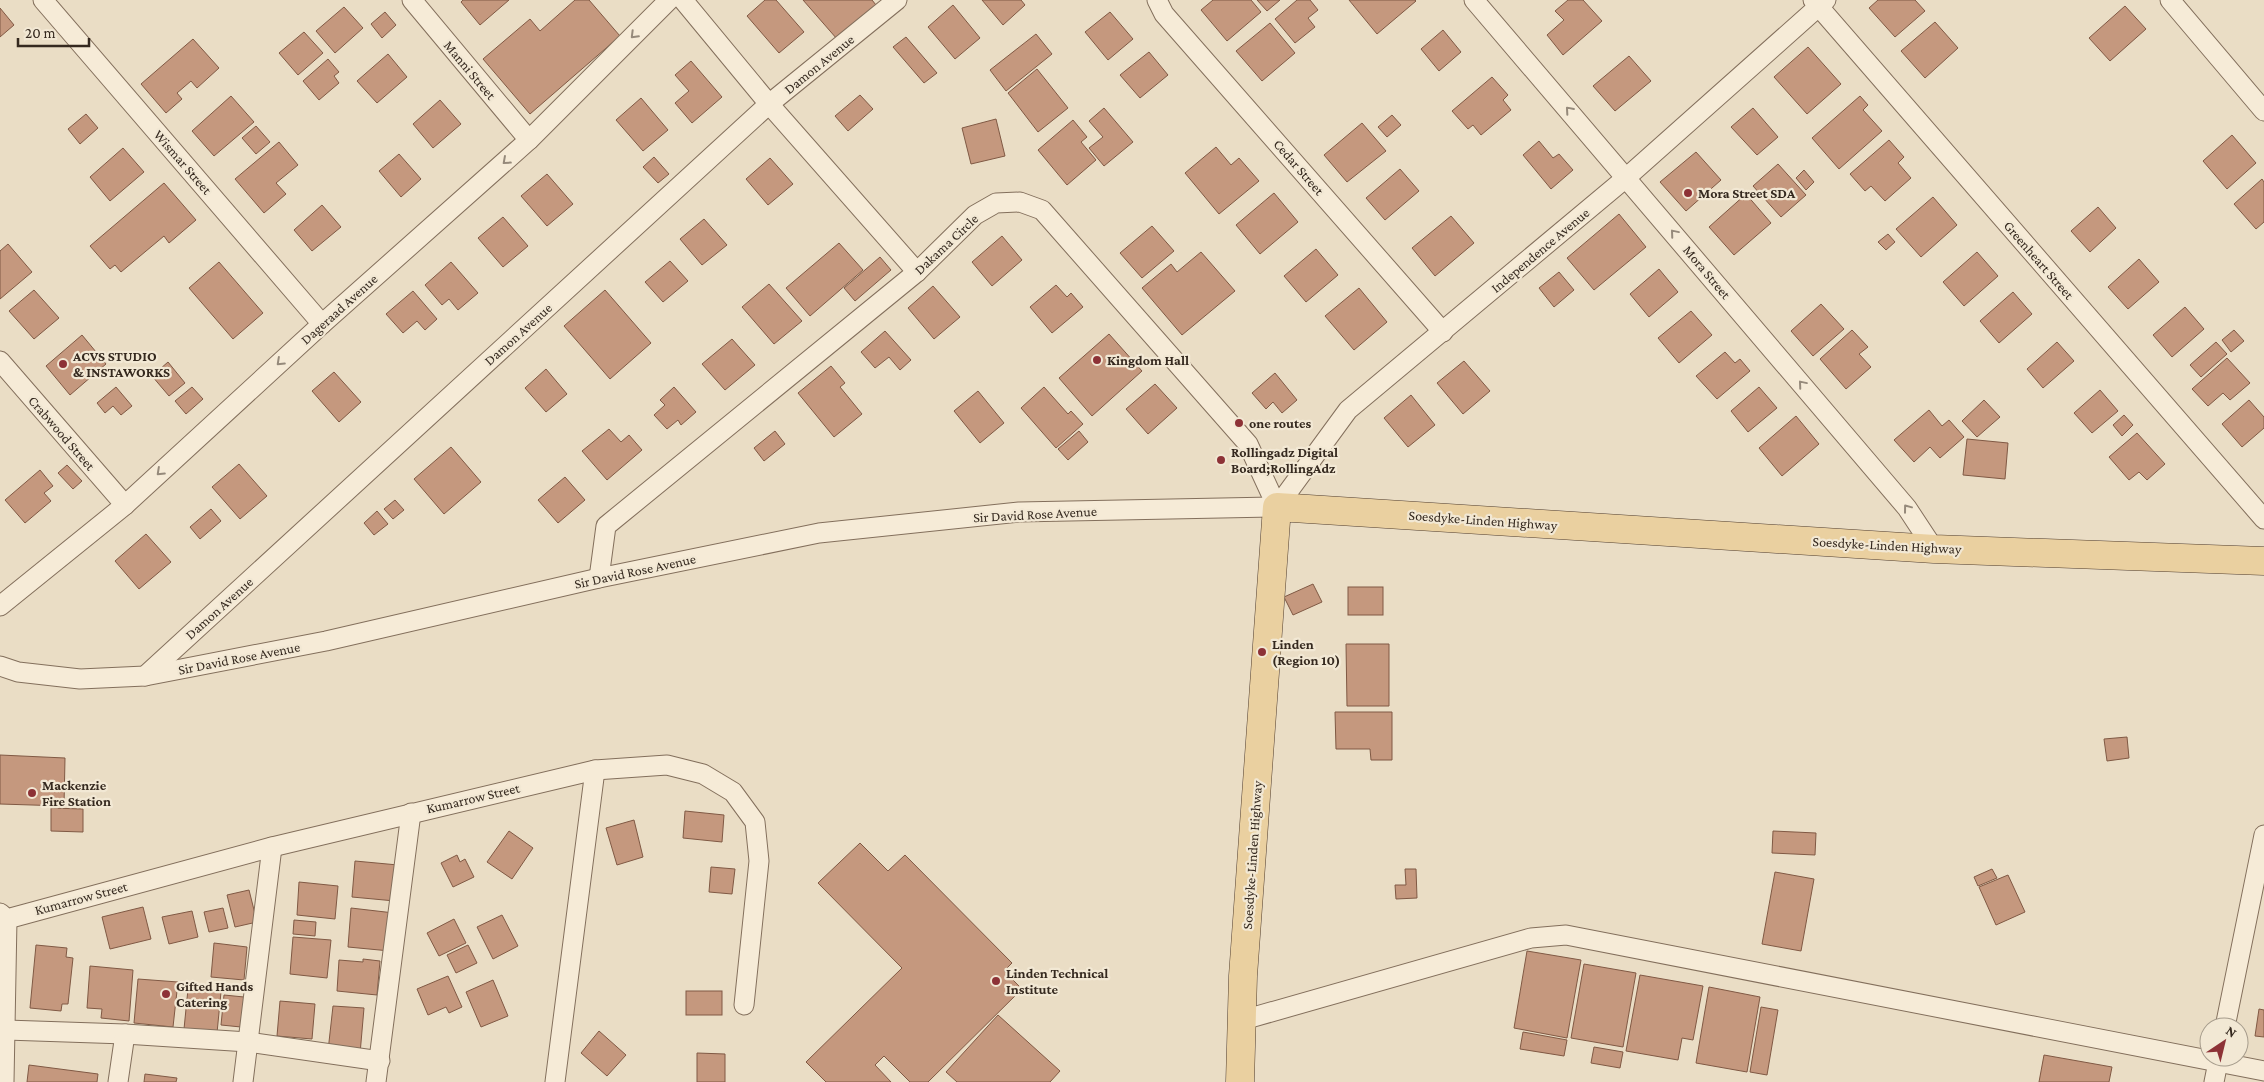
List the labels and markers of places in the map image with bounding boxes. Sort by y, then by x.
place label: Mora Street SDA [1698,185,1796,201]
marker: Mora Street SDA [1682,187,1694,199]
place label: ACVS STUDIO & INSTAWORKS [72,348,170,380]
place label: Kingdom Hall [1107,352,1189,368]
marker: Kingdom Hall [1091,354,1103,366]
marker: ACVS STUDIO & INSTAWORKS [57,358,69,370]
place label: one routes [1249,415,1311,431]
marker: one routes [1233,417,1245,429]
place label: Rollingadz Digital Board;RollingAdz [1231,444,1338,477]
marker: Rollingadz Digital Board;RollingAdz [1215,454,1227,466]
place label: Linden (Region 10) [1272,636,1340,669]
marker: Linden (Region 10) [1256,646,1268,658]
place label: Mackenzie Fire Station [42,777,111,809]
marker: Mackenzie Fire Station [26,787,38,799]
place label: Linden Technical Institute [1006,965,1108,997]
marker: Linden Technical Institute [990,975,1002,987]
place label: Gifted Hands Catering [176,978,253,1010]
marker: Gifted Hands Catering [160,988,172,1000]

